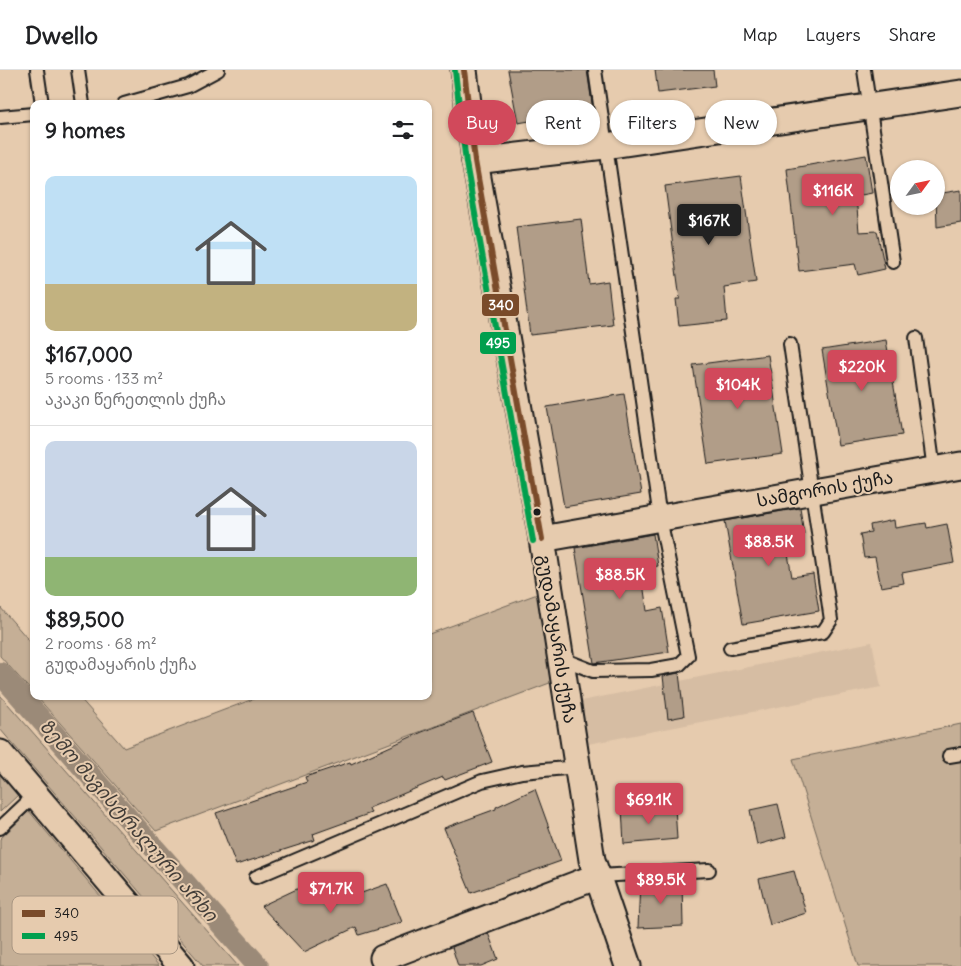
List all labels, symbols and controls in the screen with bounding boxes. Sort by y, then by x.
text: Dwello [25,20,98,50]
text: Map [742,23,777,46]
text: Layers [805,23,861,46]
text: Share [889,23,936,46]
chip: Buy [448,100,516,145]
chip: Rent [526,100,600,145]
chip: Filters [610,100,695,145]
chip: New [705,100,777,145]
icon: filters [389,116,417,144]
text: 9 homes [45,117,125,144]
north arrow [890,160,945,215]
map controls [890,160,945,215]
pin: $116K [798,174,868,216]
text: $116K [813,180,853,200]
pin: $167K [674,204,744,246]
icon: home [186,208,276,298]
text: $167K [688,210,730,230]
line badge: 340 [481,293,520,317]
text: 340 [488,296,514,314]
line badge: 495 [479,331,517,355]
text: 495 [486,334,510,352]
text: $167,000 [45,341,133,368]
pin: $220K [827,350,897,392]
text: $220K [839,356,885,376]
text: 5 rooms · 133 m² [45,368,163,388]
pin: $104K [703,368,773,410]
text: $104K [716,374,760,394]
text: აკაკი წერეთლის ქუჩა [45,389,226,409]
street label: სამგორის ქუჩა [755,465,895,512]
icon: home [186,474,276,564]
unlabelled marker [532,507,542,517]
pin: $88.5K [728,524,810,567]
text: $88.5K [744,531,794,551]
street label: გუდამაყარის ქუჩა [533,553,582,725]
pin: $88.5K [579,558,661,600]
text: $88.5K [595,564,645,584]
text: $89,500 [45,606,125,633]
text: 2 rooms · 68 m² [45,633,157,653]
text: გუდამაყარის ქუჩა [45,654,197,674]
water label: ზემო მაგისტრალური არხი [35,714,224,927]
pin: $69.1K [608,782,690,825]
text: $69.1K [626,789,672,809]
pin: $89.5K [620,862,702,905]
text: $89.5K [636,869,686,889]
pin: $71.7K [290,872,372,914]
text: $71.7K [309,878,353,898]
legend [12,896,178,954]
text: 340 [54,904,79,922]
text: 495 [54,927,78,945]

